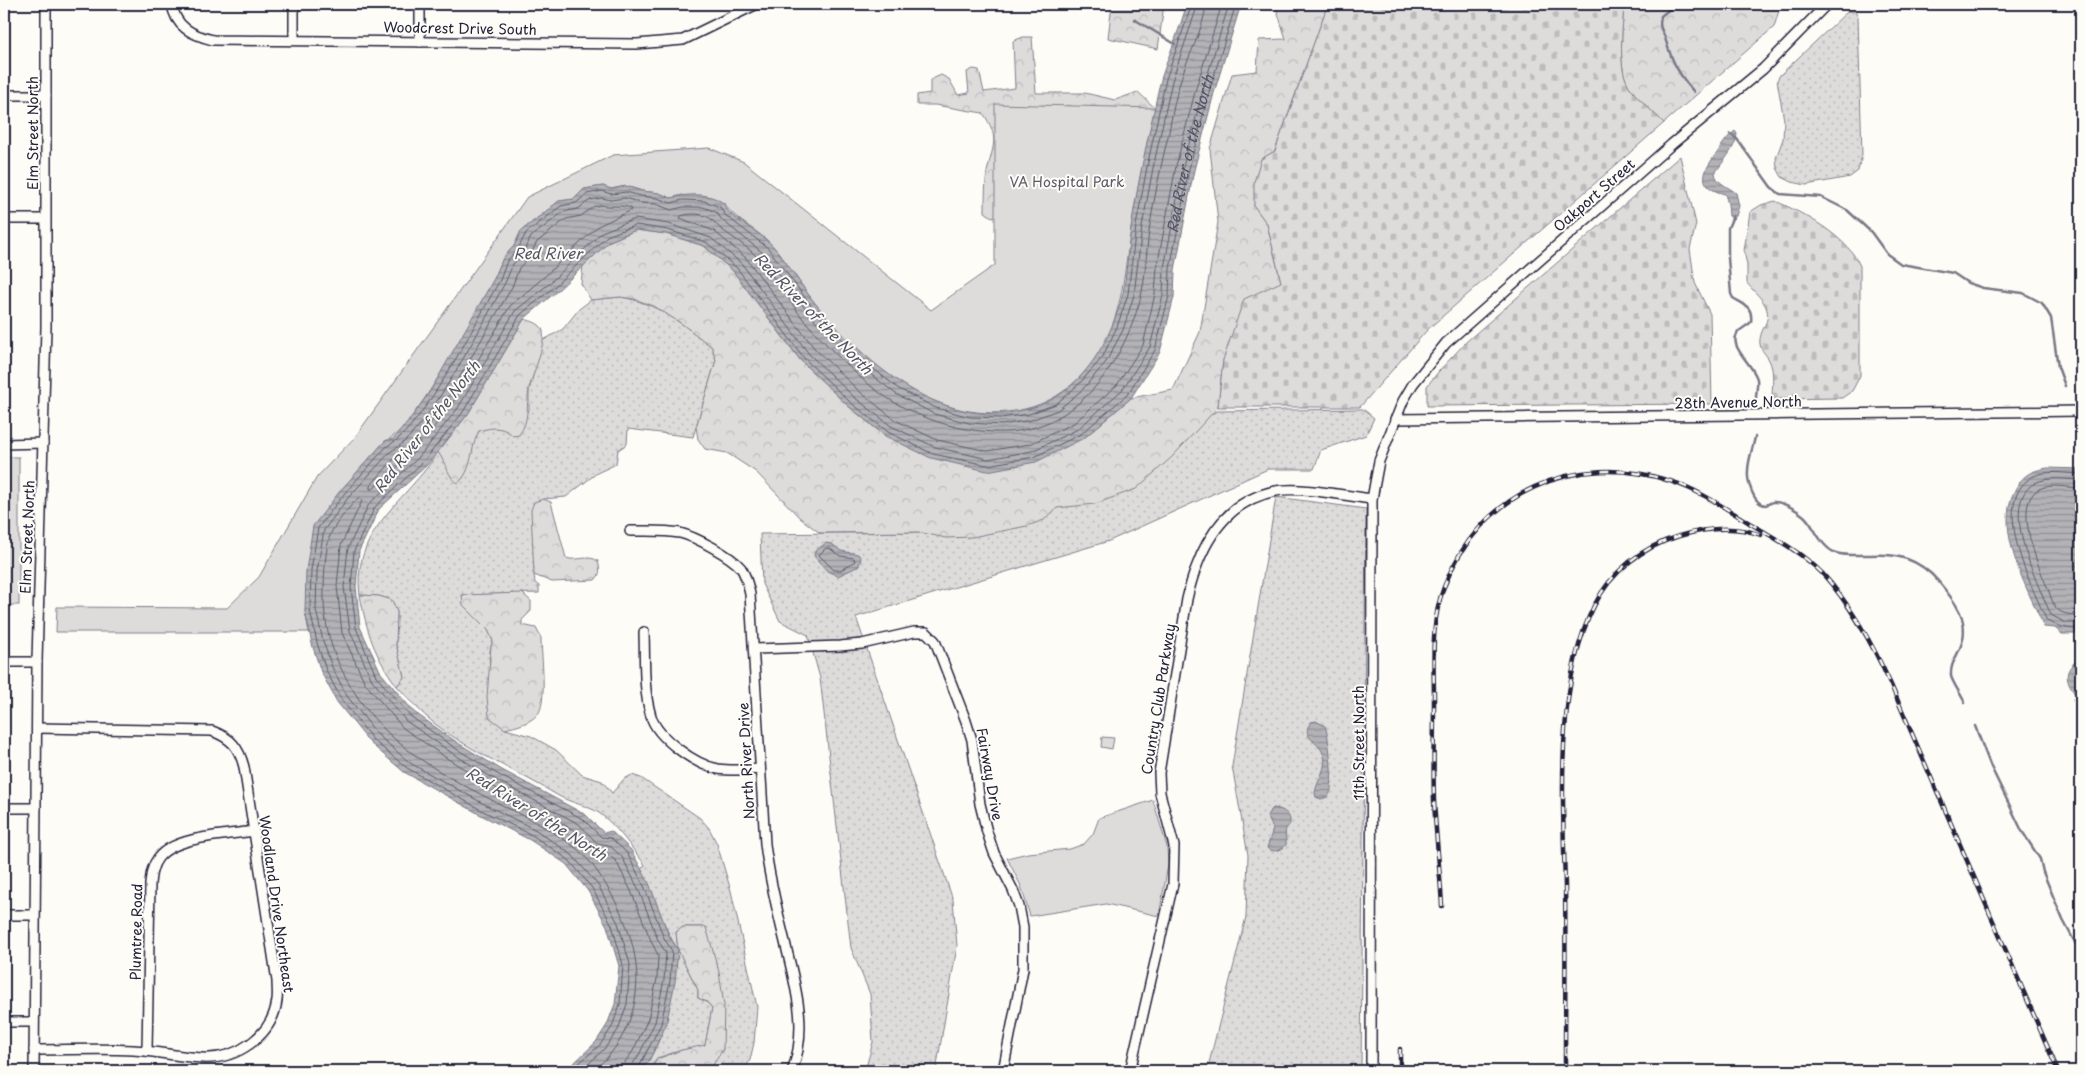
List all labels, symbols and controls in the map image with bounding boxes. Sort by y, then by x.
street label: Woodcrest Drive South [383,16,537,40]
water label: Red River of the North [1159,71,1219,234]
street label: Elm Street North [22,76,43,190]
street label: Oakport Street [1549,153,1640,236]
park label: VA Hospital Park [1009,171,1125,192]
water label: Red River [514,241,584,264]
water label: Red River of the North [750,247,879,379]
water label: Red River of the North [367,355,485,497]
street label: 28th Avenue North [1674,390,1802,414]
street label: Elm Street North [15,480,39,594]
street label: Country Club Parkway [1136,622,1180,776]
street label: 11th Street North [1348,685,1369,801]
street label: North River Drive [732,702,760,820]
street label: Fairway Drive [971,726,1009,822]
water label: Red River of the North [462,760,612,866]
street label: Woodland Drive Northeast [254,814,300,994]
street label: Plumtree Road [125,883,147,981]

